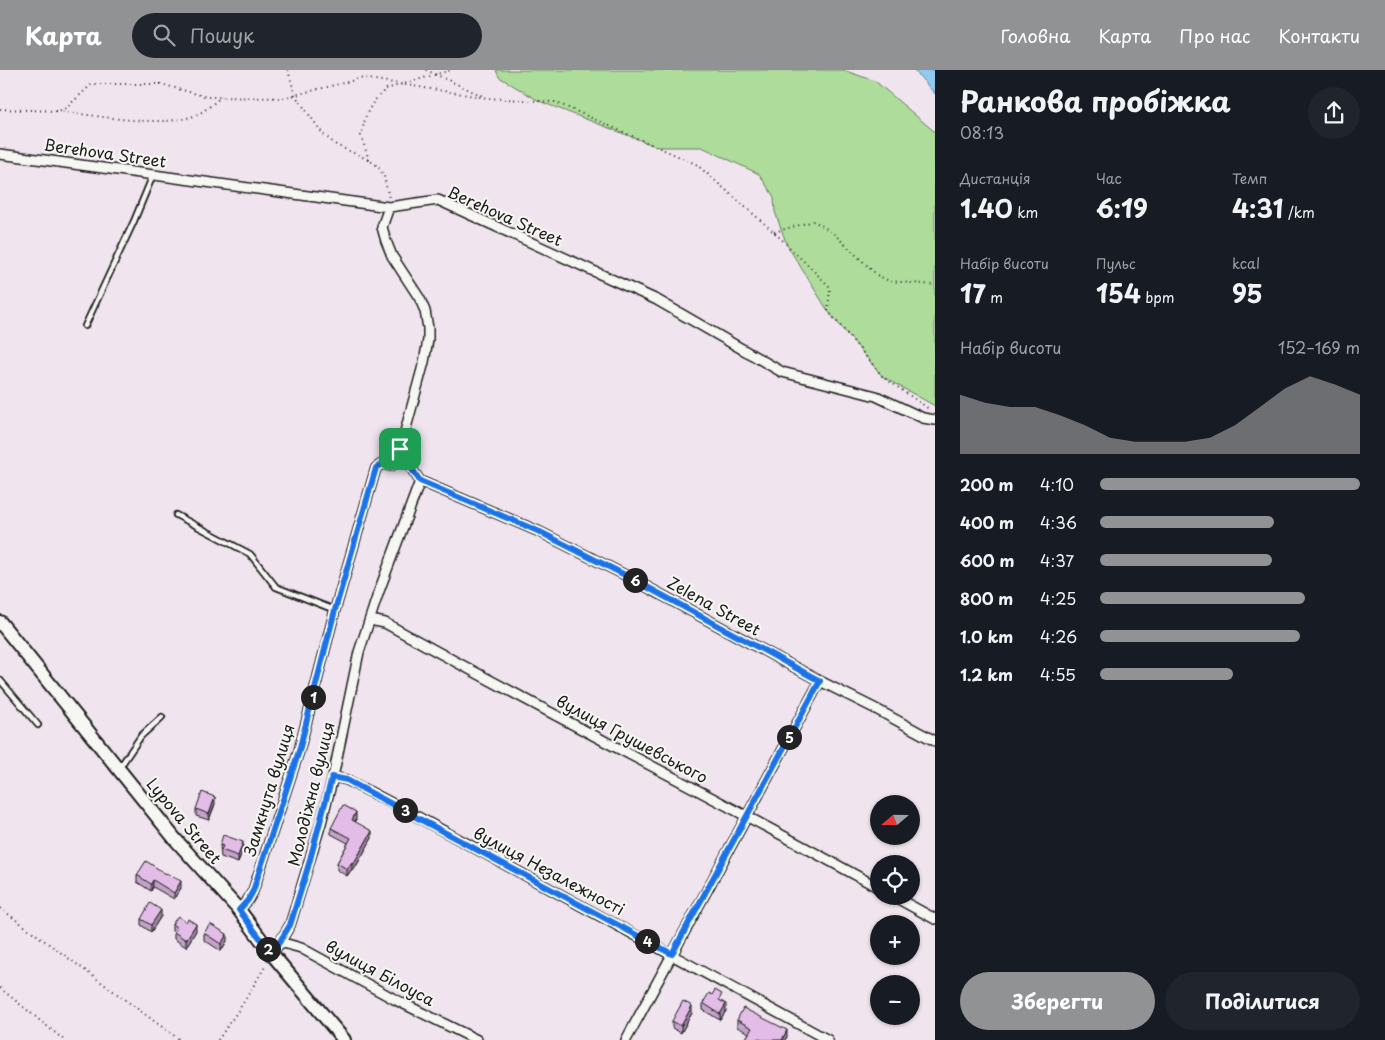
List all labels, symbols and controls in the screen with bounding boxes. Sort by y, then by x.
search box [132,13,482,58]
text: Карта [25,17,102,53]
icon: search [150,21,178,49]
text: Пошук [190,21,254,49]
text: Головна [1000,22,1070,49]
text: Карта [1098,22,1151,49]
text: Про нас [1179,22,1251,49]
text: Контакти [1279,22,1360,49]
text: Ранкова пробіжка [960,79,1231,122]
button: share [1308,87,1360,139]
text: 08:13 [960,120,1004,144]
street label: Berehova Street [42,132,168,173]
text: Дистанція [960,168,1031,189]
text: Час [1096,168,1122,189]
text: Темп [1232,168,1267,189]
street label: Berehova Street [444,179,567,251]
text: 1.40 [960,189,1013,227]
text: 6:19 [1096,189,1148,227]
text: 4:31 [1232,189,1283,227]
text: km [1013,202,1038,223]
text: /km [1283,202,1315,223]
text: Набір висоти [960,253,1049,274]
text: Пульс [1096,253,1136,274]
text: kcal [1232,253,1260,274]
text: 17 [960,274,986,312]
text: 154 [1096,274,1141,312]
text: 95 [1232,274,1263,312]
text: m [986,287,1003,308]
text: bpm [1141,287,1175,308]
text: Набір висоти [960,335,1061,359]
text: 152–169 m [1278,335,1360,359]
pin [379,428,421,470]
icon: arrive [386,435,414,463]
text: 200 m [960,472,1014,496]
text: 4:10 [1040,472,1074,496]
text: 400 m [960,510,1014,534]
text: 4:36 [1040,510,1077,534]
text: 600 m [960,548,1014,572]
text: 4:37 [1040,548,1074,572]
pin: 6 [622,568,648,592]
text: 6 [631,570,640,591]
street label: Zelena Street [663,570,766,641]
text: 800 m [960,586,1013,610]
text: 4:25 [1040,586,1076,610]
text: 1.0 km [960,624,1013,648]
text: 4:26 [1040,624,1077,648]
text: 1.2 km [960,662,1013,686]
text: 4:55 [1040,662,1076,686]
pin: 1 [300,684,326,710]
text: 1 [310,687,317,708]
street label: вулиця Грушевського [552,688,713,788]
street label: Молодіжна вулиця [280,719,340,868]
street label: Замкнута вулиця [236,721,300,860]
pin: 5 [776,724,802,750]
text: 5 [785,727,794,748]
street label: Lypova Street [142,772,228,869]
north arrow [870,795,920,845]
map controls [870,795,920,1025]
pin: 3 [392,798,418,822]
text: 3 [401,800,410,821]
street label: вулиця Незалежності [470,820,629,920]
button: locate [870,855,920,905]
button: + [870,915,920,965]
pin: 4 [634,928,660,954]
text: 4 [643,931,652,952]
street label: вулиця Білоуса [322,933,439,1011]
pin: 2 [256,936,280,962]
text: 2 [264,939,273,960]
button: Зберегти [960,972,1155,1030]
button: Поділитися [1165,972,1360,1030]
button: − [870,975,920,1025]

